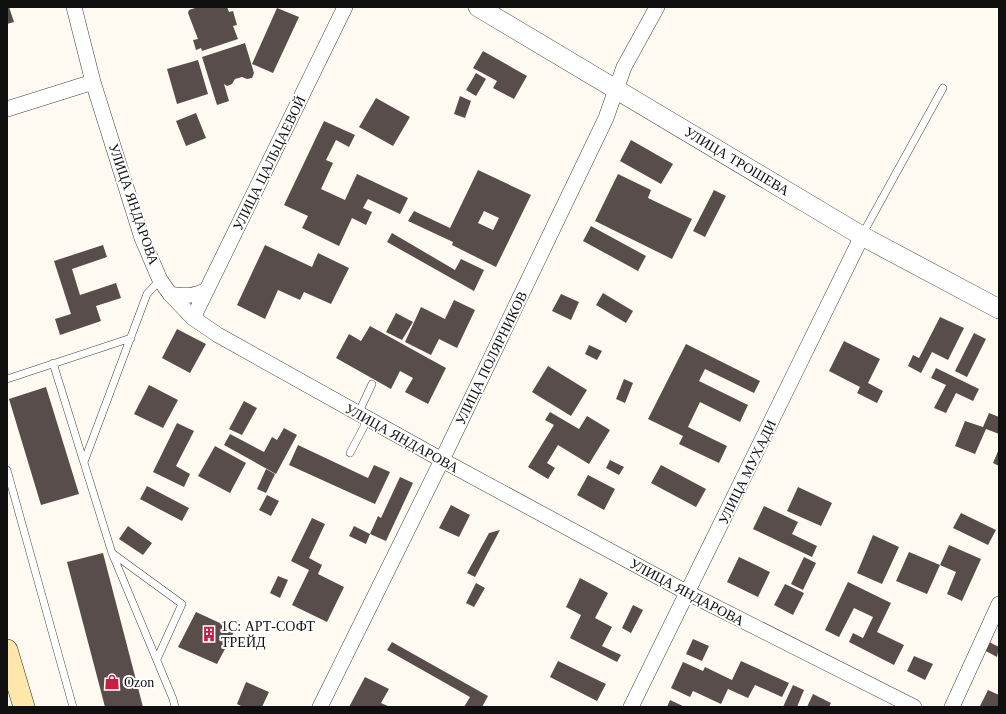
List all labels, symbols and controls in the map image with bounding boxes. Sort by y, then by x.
street label: УЛИЦА ЦАЛЬЦАЕВОЙ [229,93,309,233]
street label: УЛИЦА ТРОШЕВА [682,124,793,199]
street label: УЛИЦА ЯНДАРОВА [106,141,162,268]
street label: УЛИЦА ПОЛЯРНИКОВ [453,289,530,427]
street label: УЛИЦА ЯНДАРОВА [342,401,462,476]
street label: УЛИЦА МУХАДИ [716,418,779,527]
street label: УЛИЦА ЯНДАРОВА [627,556,747,629]
place label: 1С: АРТ-СОФТ ТРЕЙД [221,619,315,650]
building icon: 1С: АРТ-СОФТ ТРЕЙД [200,625,218,643]
shop icon: Ozon [103,673,121,691]
place label: Ozon [124,675,154,690]

